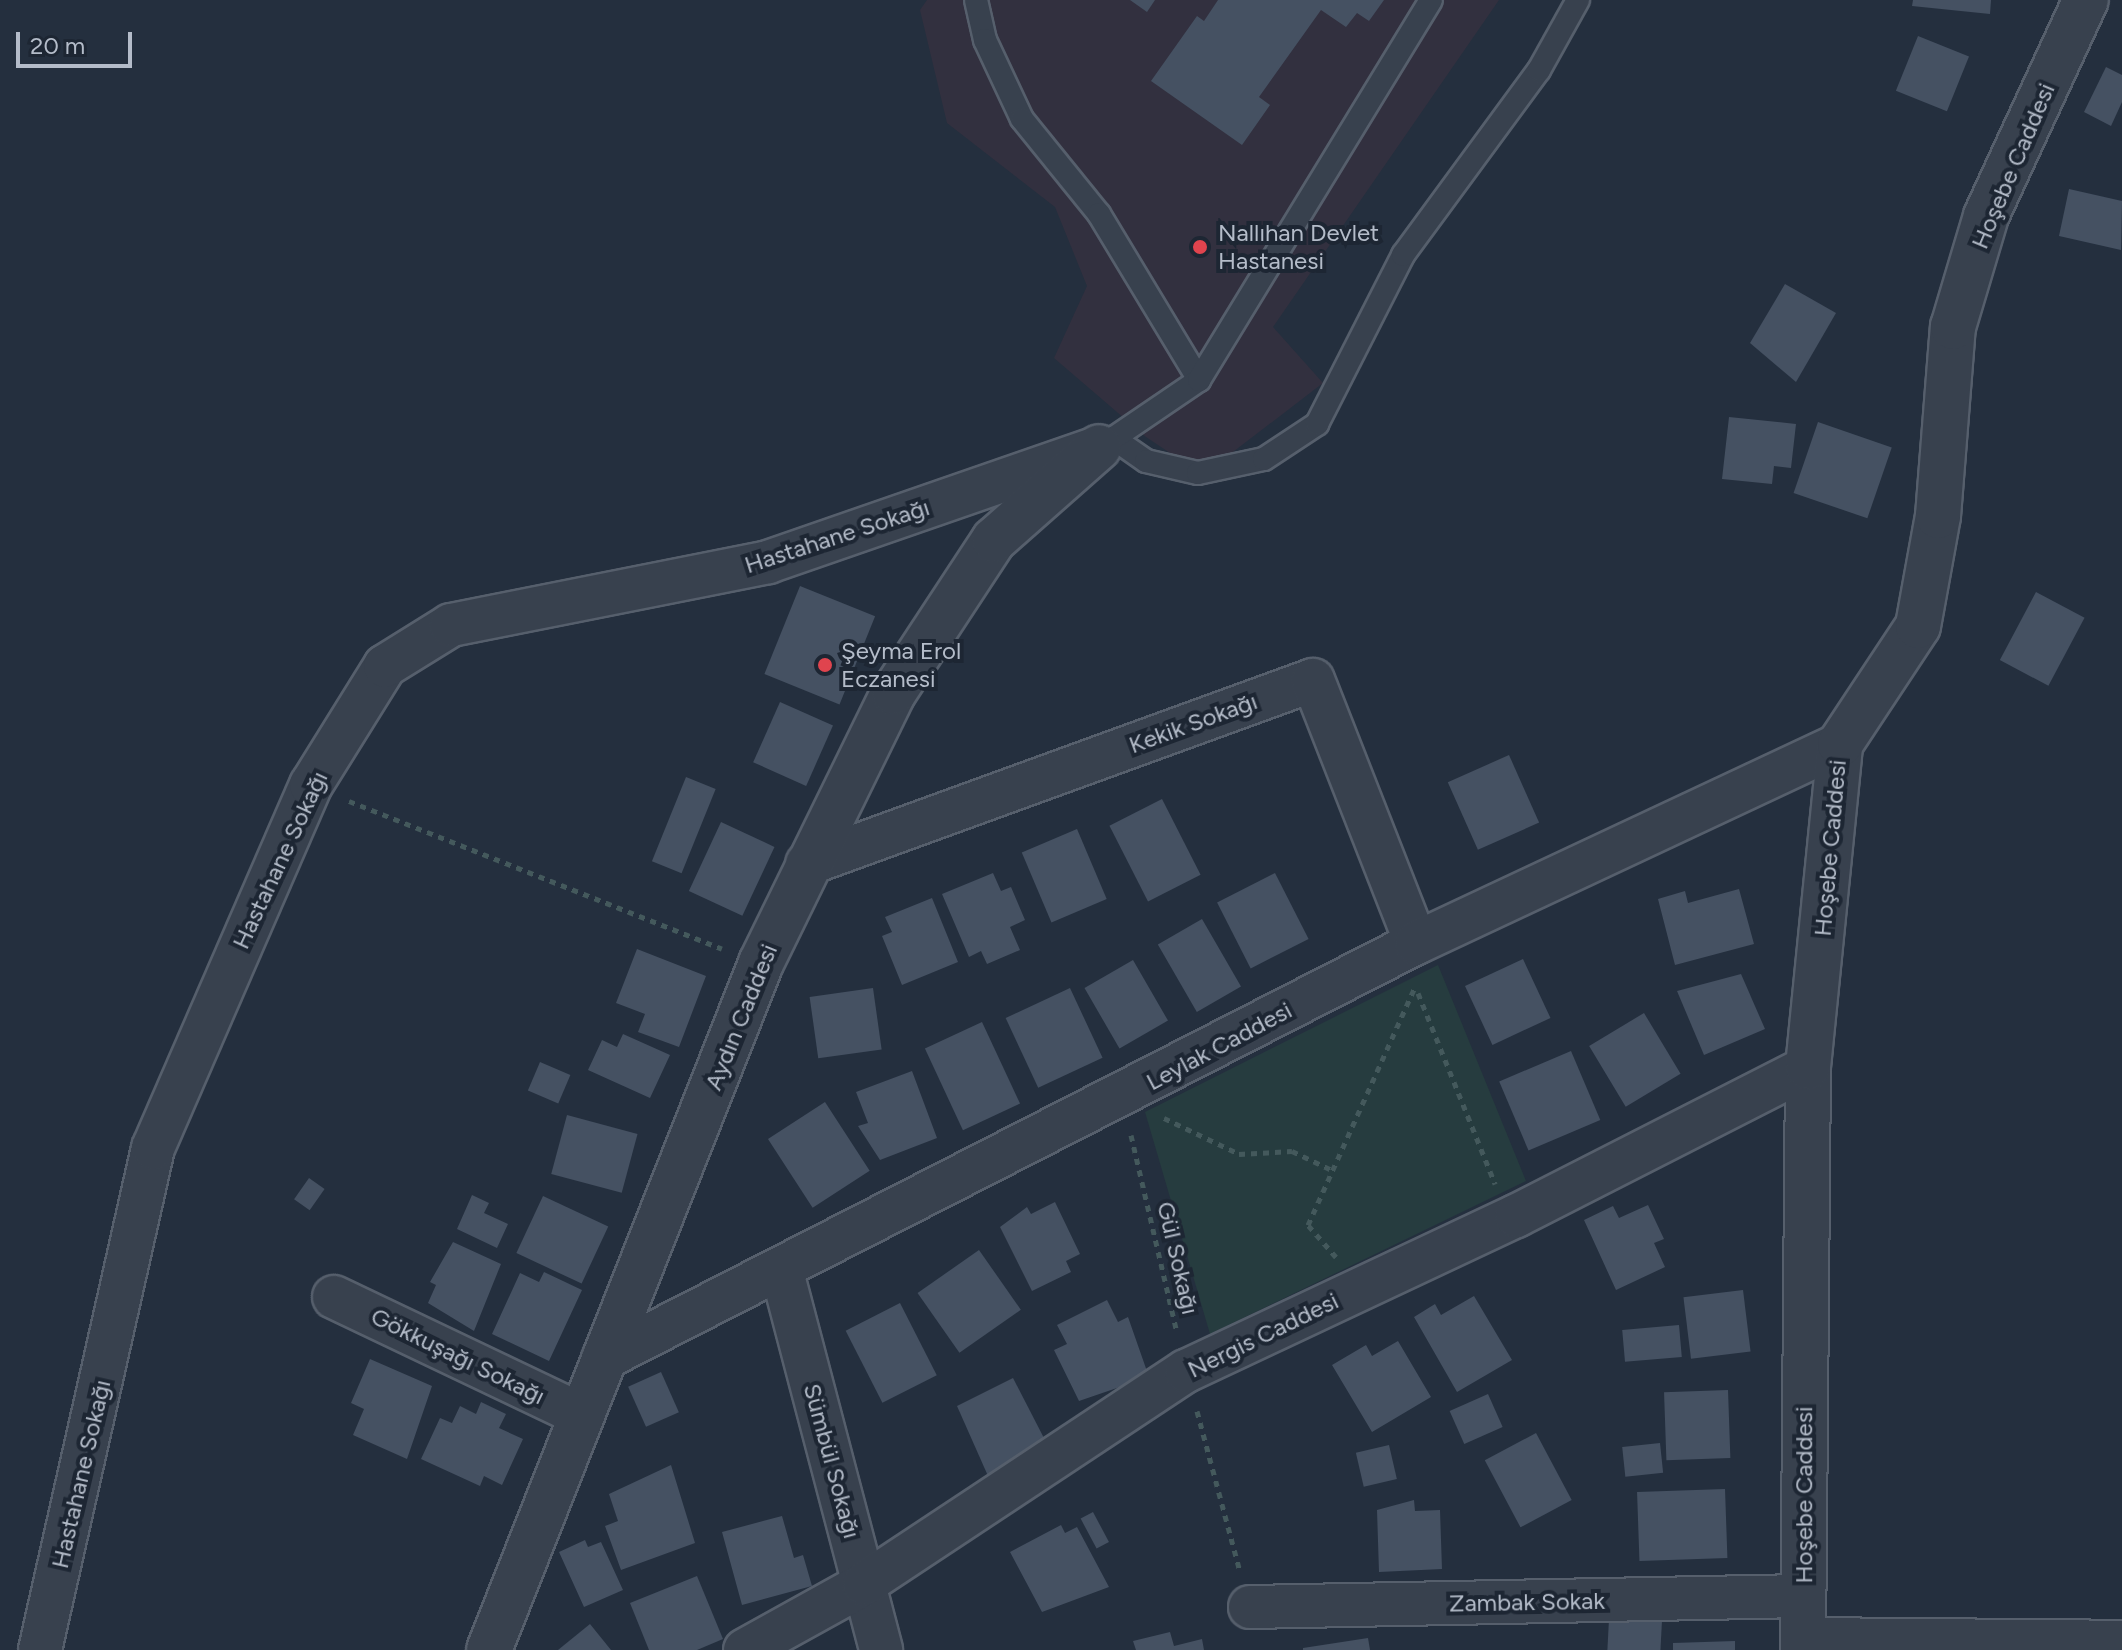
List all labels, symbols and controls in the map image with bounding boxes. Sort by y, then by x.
scale bar [20,16,136,66]
text: 20 m [30,31,85,60]
street label: Hoşebe Caddesi [1965,79,2061,253]
place label: Nallıhan Devlet Hastanesi [1218,219,1379,275]
marker: Nallıhan Devlet Hastanesi [1189,236,1211,258]
street label: Hastahane Sokağı [741,493,933,579]
place label: Şeyma Erol Eczanesi [841,637,961,693]
marker: Şeyma Erol Eczanesi [816,656,834,674]
street label: Kekik Sokağı [1125,687,1261,759]
street label: Hoşebe Caddesi [1808,759,1852,937]
street label: Hastahane Sokağı [226,767,334,953]
street label: Aydın Caddesi [699,940,783,1094]
street label: Leylak Caddesi [1141,996,1297,1096]
street label: Gül Sokağı [1151,1199,1205,1317]
street label: Nergis Caddesi [1183,1286,1343,1384]
street label: Gökkuşağı Sokağı [366,1301,550,1411]
street label: Hastahane Sokağı [45,1377,117,1571]
street label: Sümbül Sokağı [797,1380,867,1542]
street label: Hoşebe Caddesi [1790,1407,1818,1583]
street label: Zambak Sokak [1449,1586,1605,1618]

